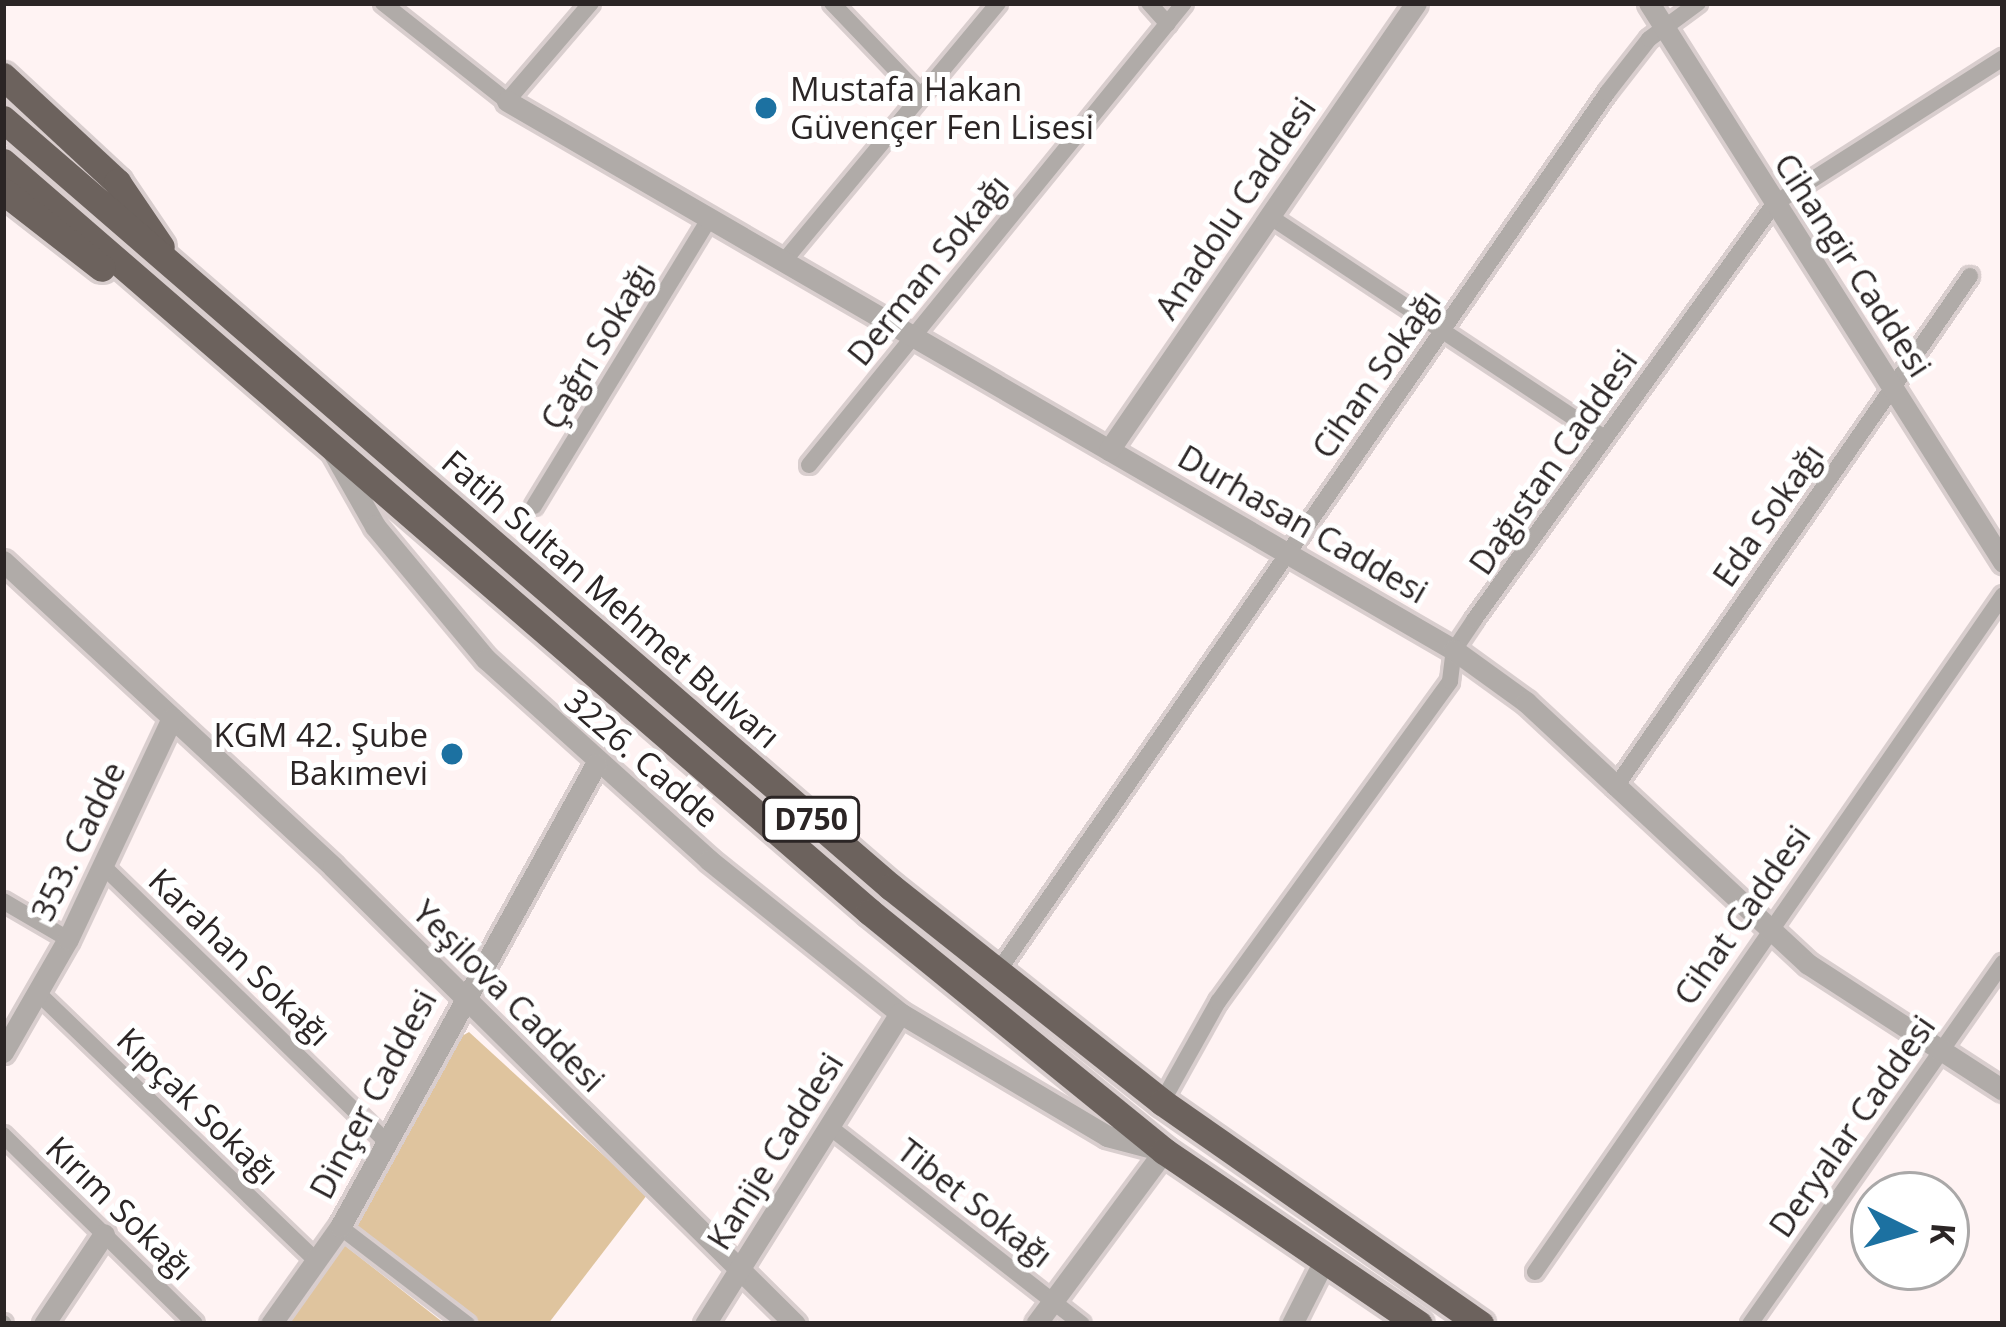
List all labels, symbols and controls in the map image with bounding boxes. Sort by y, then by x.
place label: Mustafa Hakan Güvençer Fen Lisesi [790,69,1094,147]
street label: Anadolu Caddesi [1146,90,1324,326]
marker: Mustafa Hakan Güvençer Fen Lisesi [753,95,779,121]
street label: Cihangir Caddesi [1766,146,1940,384]
street label: Derman Sokağı [839,167,1017,373]
street label: Çağrı Sokağı [532,256,662,436]
street label: Cihan Sokağı [1303,282,1449,466]
street label: Dağıstan Caddesi [1461,342,1645,582]
street label: Eda Sokağı [1704,436,1832,594]
street label: Durhasan Caddesi [1171,437,1435,611]
street label: Fatih Sultan Mehmet Bulvarı [434,442,788,756]
street label: 3226. Cadde [557,680,727,836]
place label: KGM 42. Şube Bakımevi [214,715,428,793]
marker: KGM 42. Şube Bakımevi [439,741,465,767]
street label: 353. Cadde [23,755,133,927]
road number: D750 [760,795,862,843]
street label: Cihat Caddesi [1666,818,1818,1012]
street label: Karahan Sokağı [141,860,339,1054]
street label: Yeşilova Caddesi [405,892,613,1100]
street label: Dinçer Caddesi [301,983,445,1205]
street label: Deryalar Caddesi [1761,1007,1943,1245]
street label: Kıpçak Sokağı [109,1019,287,1193]
street label: Kanije Caddesi [699,1045,851,1257]
street label: Kırım Sokağı [38,1128,202,1288]
street label: Tibet Sokağı [890,1130,1060,1276]
north arrow [1850,1171,1970,1291]
text: K [1920,1221,1967,1247]

